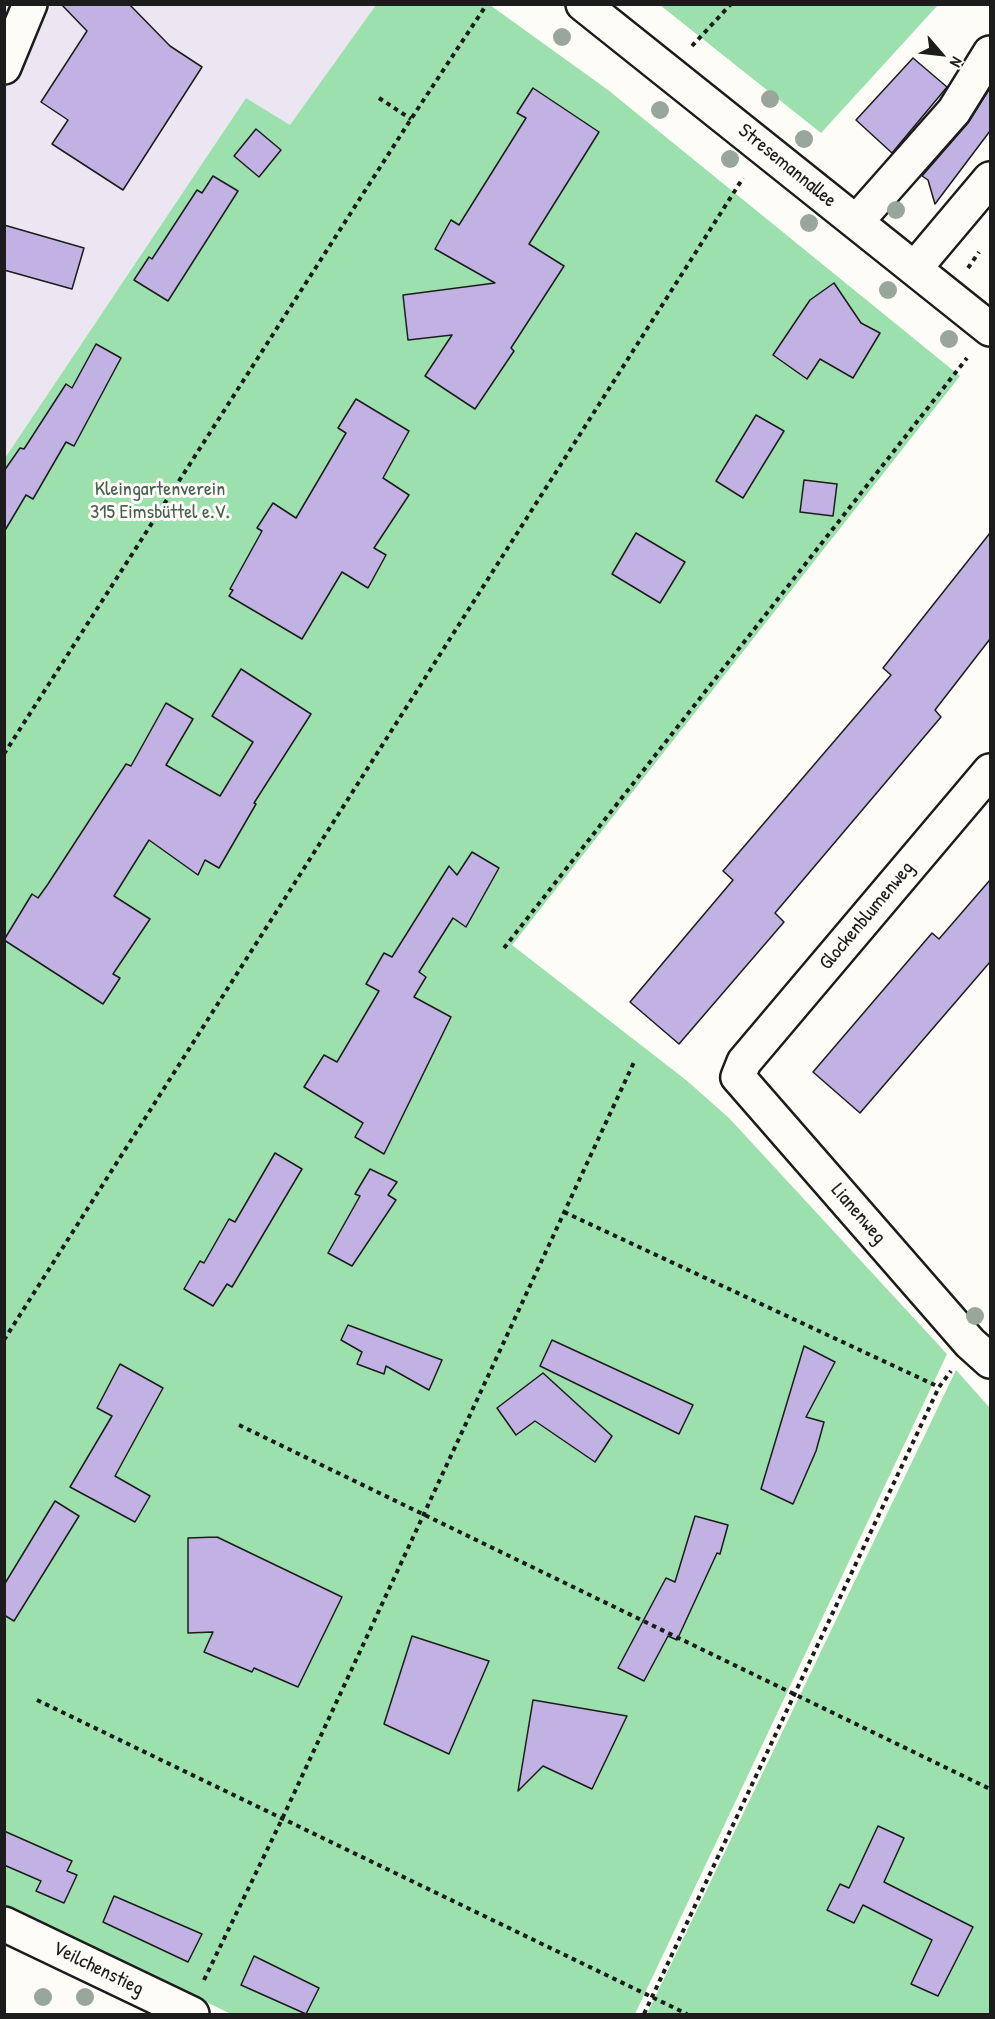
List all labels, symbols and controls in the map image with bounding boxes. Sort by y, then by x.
north arrow [911,24,971,84]
text: N [945,54,969,71]
street label: Stresemannallee [733,119,841,213]
park label: Kleingartenverein 315 Eimsbüttel e.V. [90,478,230,525]
street label: Glockenblumenweg [815,857,919,975]
street label: Lianenweg [825,1179,891,1249]
street label: Veilchenstieg [49,1937,147,2001]

